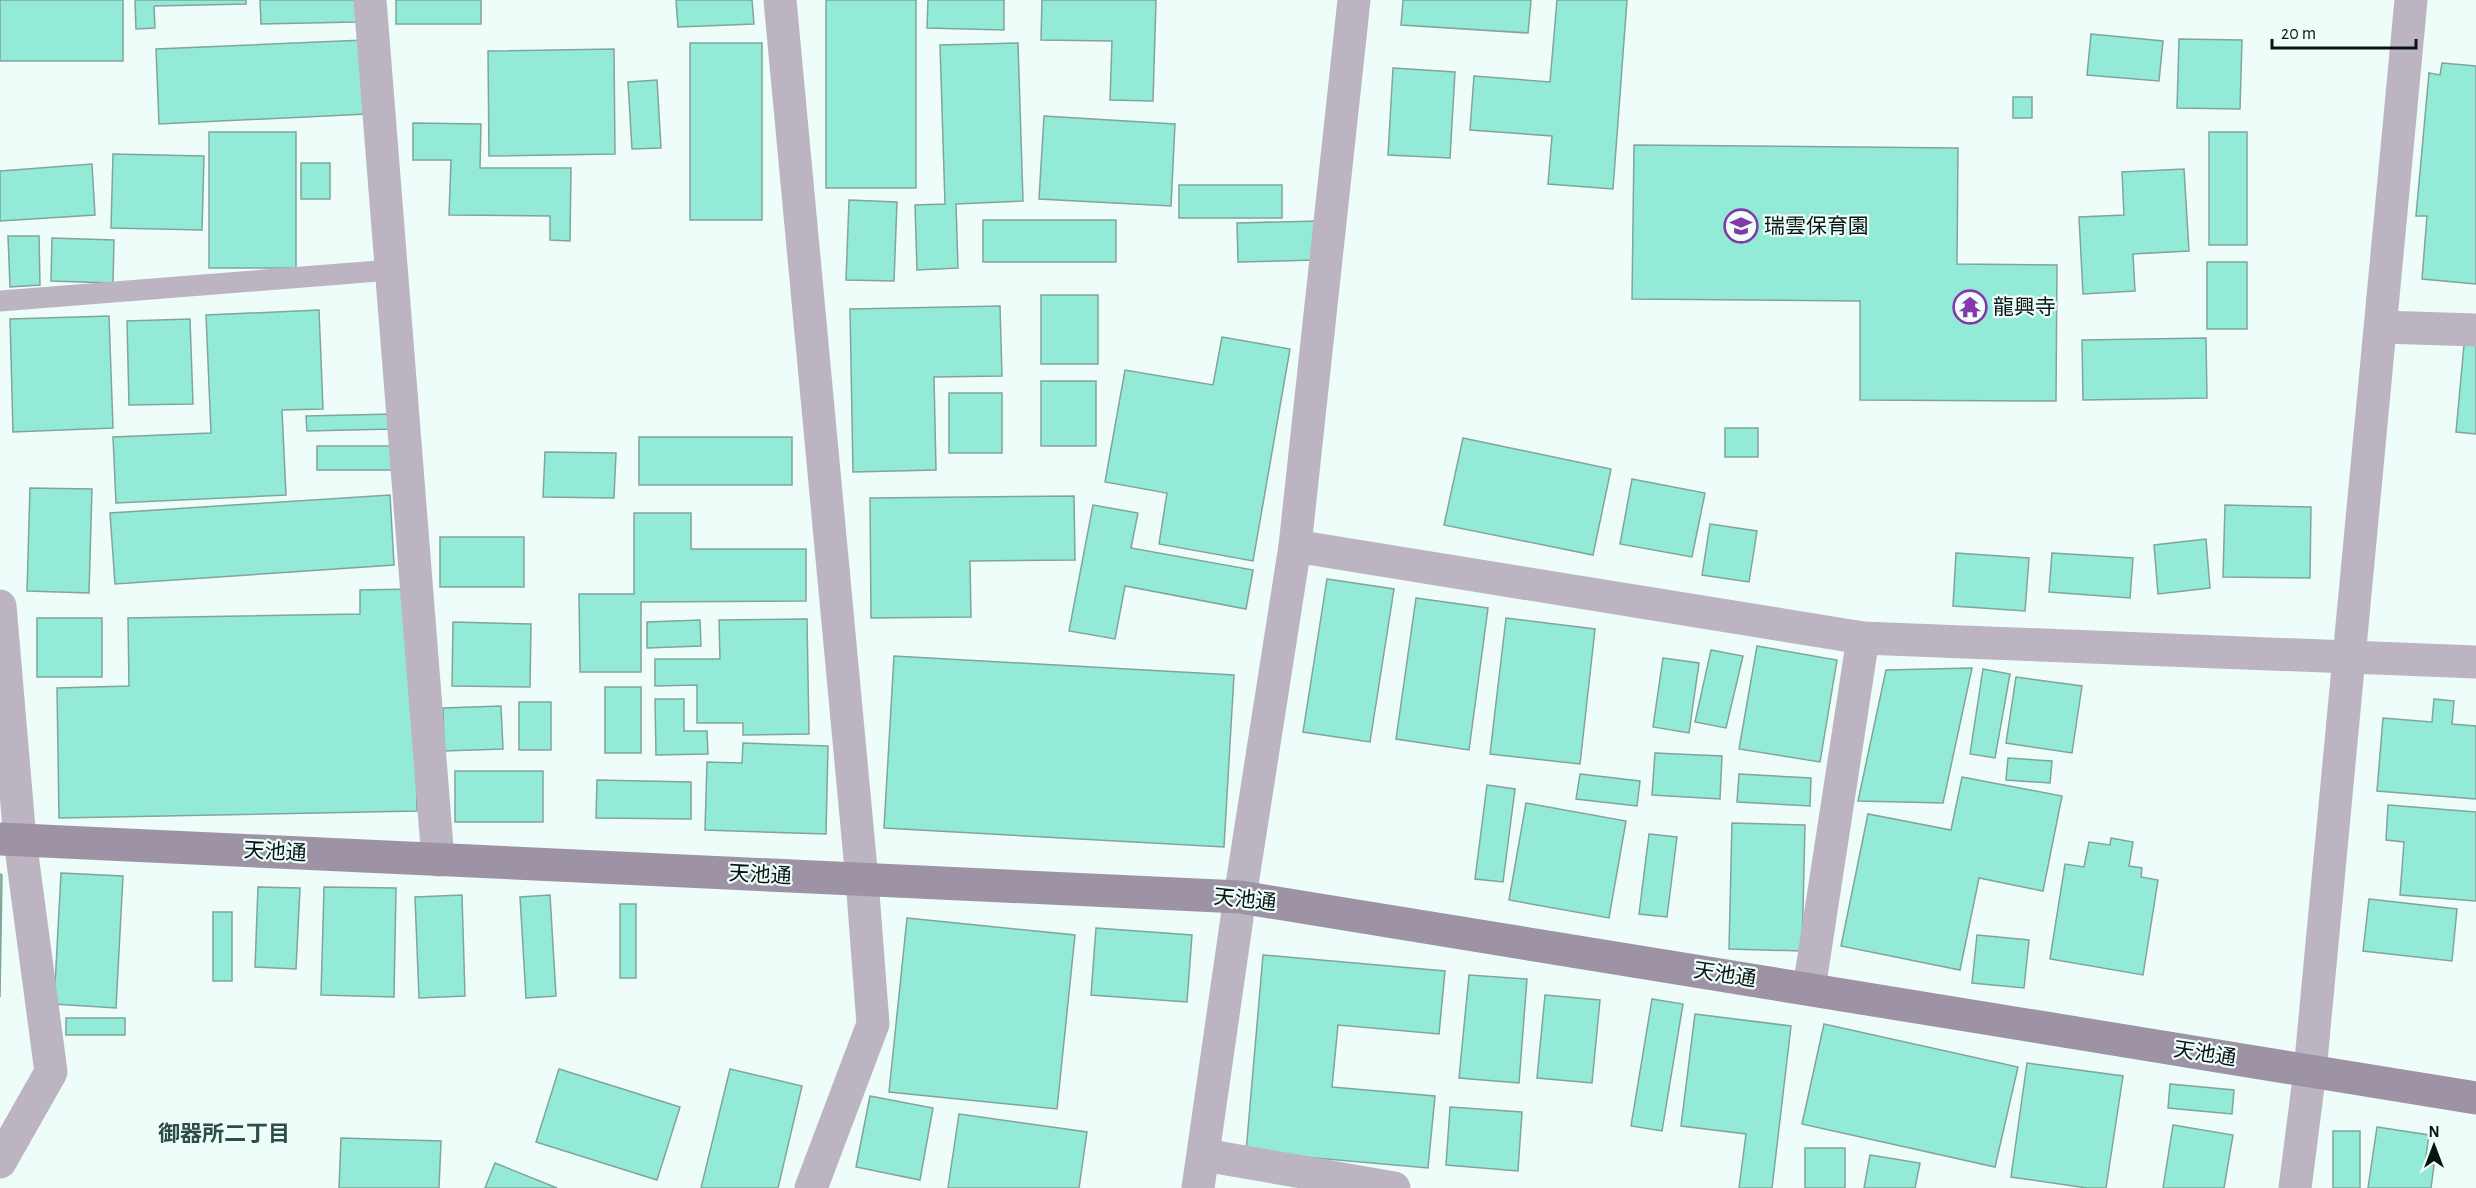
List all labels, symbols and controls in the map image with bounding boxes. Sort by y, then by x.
scale bar [2272,12,2416,50]
text: 20 m [2281,25,2316,43]
school or university icon: 瑞雲保育園 [1723,208,1759,244]
place label: 瑞雲保育園 [1764,215,1869,237]
temple icon: 龍興寺 [1952,289,1988,325]
place label: 龍興寺 [1993,296,2056,318]
street label: 天池通 [243,839,307,864]
street label: 天池通 [728,862,792,887]
street label: 天池通 [1213,885,1278,914]
street label: 天池通 [1692,959,1758,990]
street label: 天池通 [2172,1038,2238,1069]
north arrow [2404,1116,2464,1176]
district label: 御器所二丁目 [158,1122,290,1145]
text: N [2428,1124,2440,1140]

